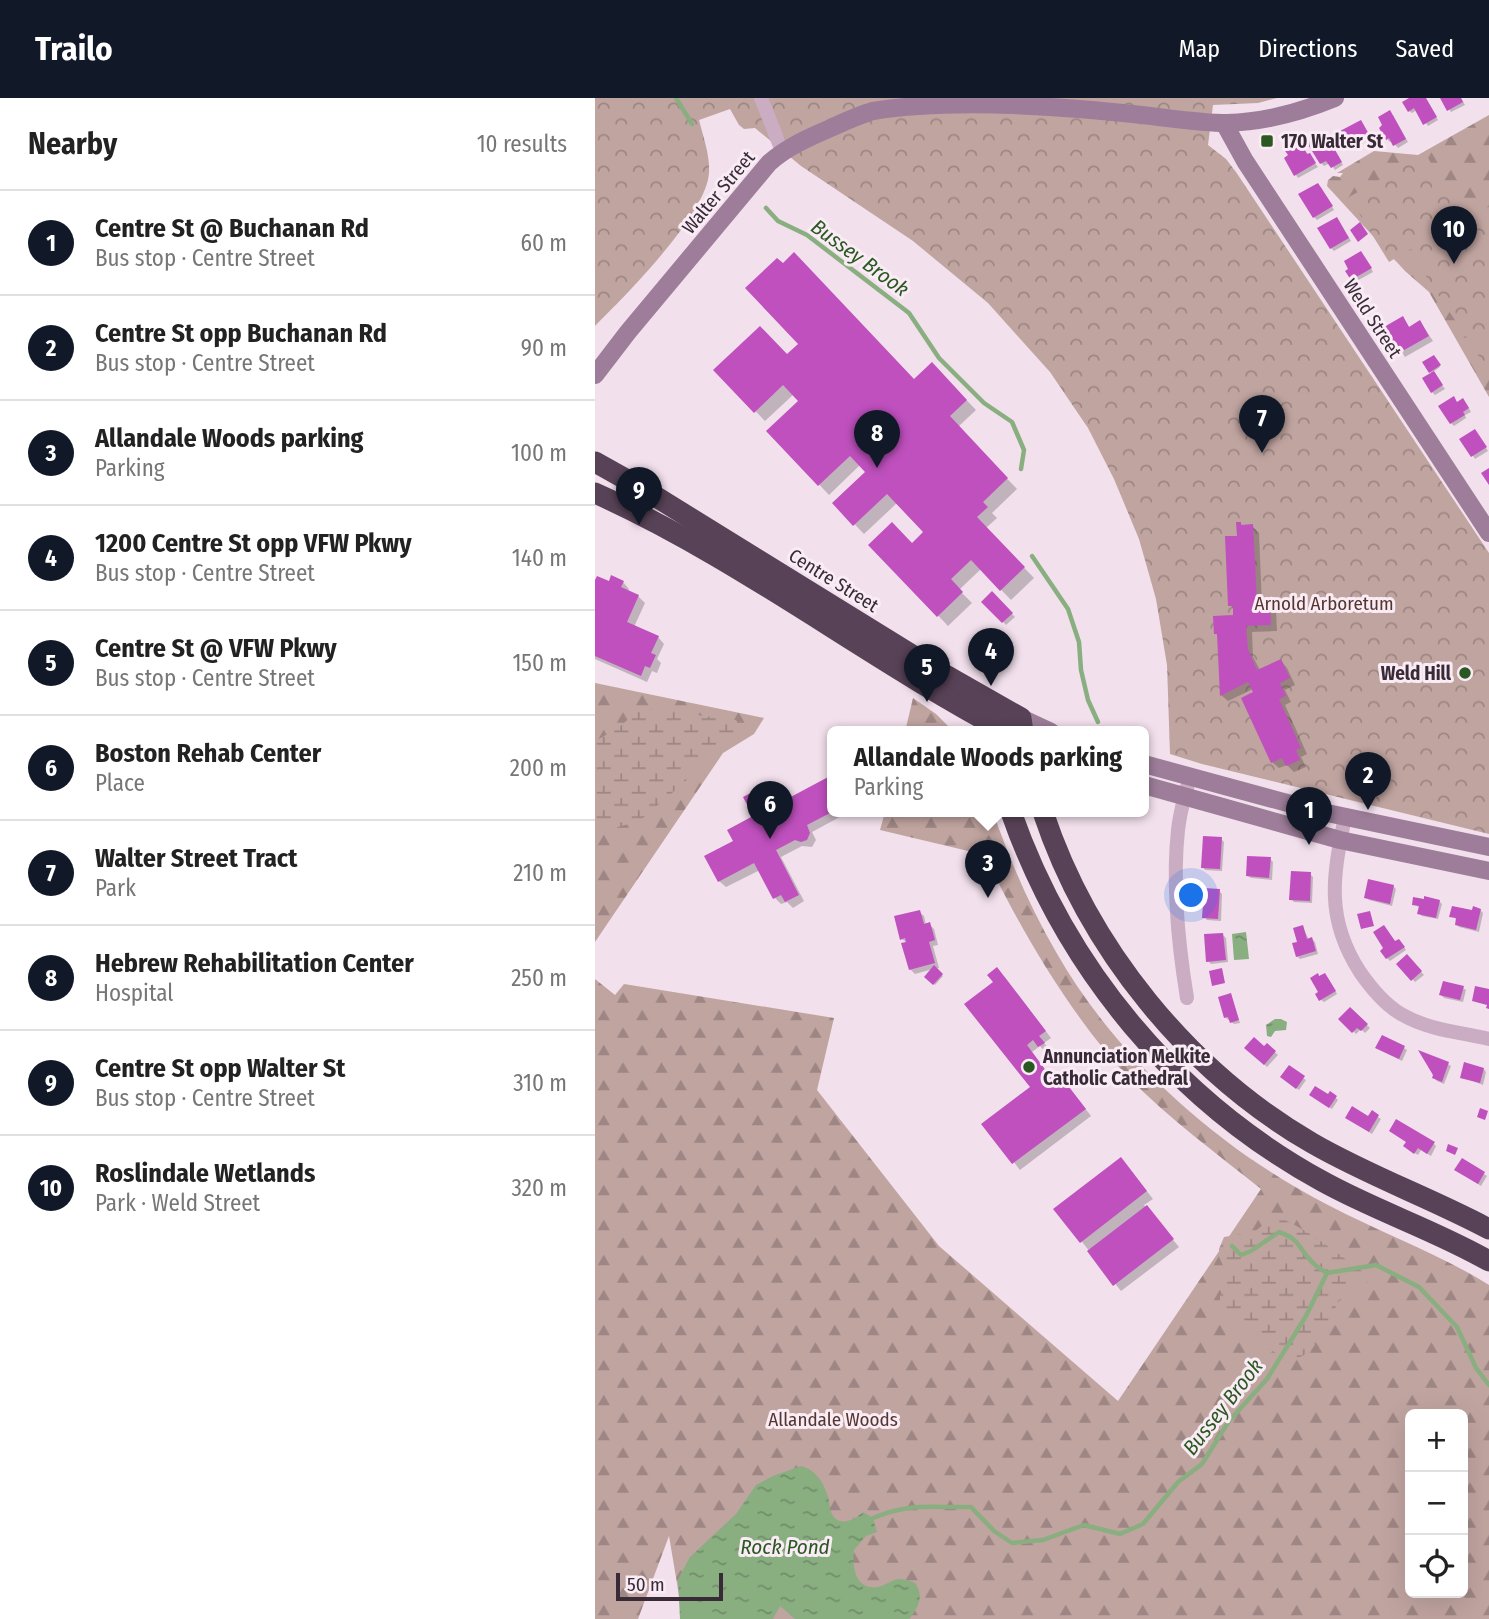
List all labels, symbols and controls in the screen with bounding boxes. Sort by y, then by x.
text: Trailo [35,29,113,69]
text: Map [1179,35,1220,63]
text: Directions [1258,35,1357,63]
text: Saved [1395,35,1454,63]
text: Nearby [28,126,117,162]
text: 10 results [477,130,567,158]
place label: 170 Walter St [1281,130,1384,153]
marker: 170 Walter St [1259,133,1275,149]
street label: Walter Street [677,146,760,238]
pin: 10 [1431,206,1477,264]
text: Centre St @ Buchanan Rd [95,213,369,244]
water label: Bussey Brook [806,214,914,302]
text: 1 [46,229,56,257]
text: 60 m [521,229,567,257]
text: Bus stop · Centre Street [95,244,315,272]
street label: Weld Street [1339,274,1407,363]
text: Centre St opp Buchanan Rd [95,318,387,349]
text: 2 [46,334,56,362]
text: 90 m [521,334,567,362]
text: Bus stop · Centre Street [95,349,315,377]
pin: 7 [1239,395,1285,453]
pin: 8 [854,410,900,468]
text: Allandale Woods parking [95,423,364,454]
text: 3 [46,439,56,467]
text: 100 m [511,439,567,467]
text: Parking [95,454,165,482]
pin: 9 [616,467,662,525]
text: 1200 Centre St opp VFW Pkwy [95,528,412,559]
text: 4 [45,544,57,572]
text: 140 m [512,544,567,572]
street label: Centre Street [785,544,884,617]
text: Bus stop · Centre Street [95,559,315,587]
park label: Arnold Arboretum [1254,592,1394,615]
pin: 4 [968,628,1014,686]
text: Centre St @ VFW Pkwy [95,633,337,664]
pin: 5 [904,644,950,702]
text: 5 [45,649,57,677]
text: 150 m [512,649,567,677]
place label: Weld Hill [1381,662,1452,685]
text: Bus stop · Centre Street [95,664,315,692]
marker: Weld Hill [1457,665,1473,681]
popup [827,726,1149,817]
text: Boston Rehab Center [95,738,321,769]
text: Allandale Woods parking [854,742,1122,773]
pin: 2 [1345,752,1391,810]
text: 6 [45,754,57,782]
text: 200 m [510,754,567,782]
text: Place [95,769,145,797]
text: Parking [854,773,923,801]
pin: 6 [747,781,793,839]
pin: 1 [1286,787,1332,845]
pin: 3 [965,840,1011,898]
text: Walter Street Tract [95,843,297,874]
text: 7 [46,859,56,887]
text: 210 m [513,859,567,887]
text: Park [95,874,136,902]
your location [1174,878,1208,912]
text: Hebrew Rehabilitation Center [95,948,414,979]
text: 8 [45,964,57,992]
text: 250 m [511,964,567,992]
text: Hospital [95,979,173,1007]
place label: Annunciation Melkite Catholic Cathedral [1042,1045,1211,1090]
text: Centre St opp Walter St [95,1053,346,1084]
marker: Annunciation Melkite Catholic Cathedral [1021,1059,1037,1075]
text: 9 [45,1069,57,1097]
text: 310 m [513,1069,567,1097]
text: Bus stop · Centre Street [95,1084,315,1112]
text: Roslindale Wetlands [95,1158,315,1189]
text: 10 [40,1174,62,1202]
text: 320 m [512,1174,567,1202]
text: Park · Weld Street [95,1189,260,1217]
water label: Bussey Brook [1177,1354,1269,1460]
park label: Allandale Woods [768,1408,898,1431]
map controls [1405,1409,1468,1598]
button: + [1405,1409,1468,1472]
button: − [1405,1472,1468,1535]
water label: Rock Pond [740,1534,830,1560]
button: locate [1405,1535,1468,1598]
scale bar [616,1570,723,1602]
text: 50 m [627,1573,665,1596]

